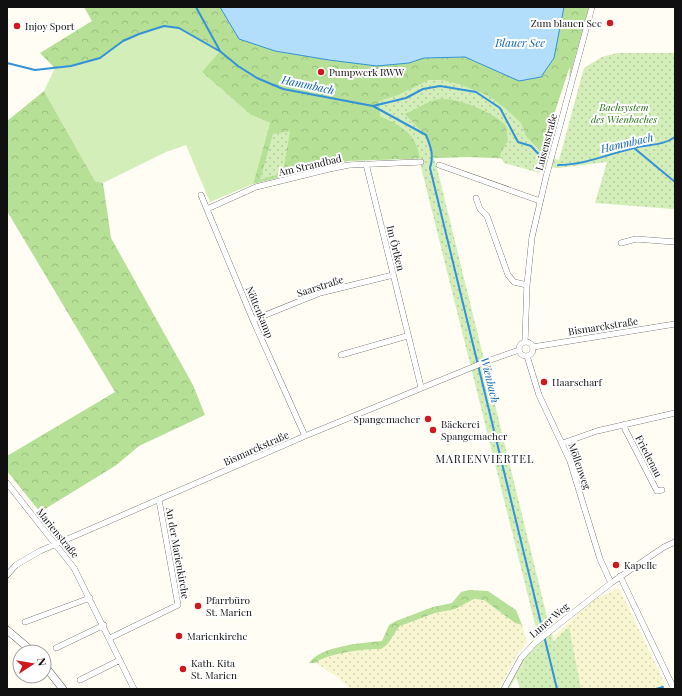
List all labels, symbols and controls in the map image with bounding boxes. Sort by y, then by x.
place label: Zum blauen See [531,16,602,30]
marker: Zum blauen See [605,18,615,28]
place label: Injoy Sport [25,19,75,33]
marker: Injoy Sport [12,21,22,31]
water label: Blauer See [494,35,545,50]
place label: Pumpwerk RWW [329,65,405,79]
marker: Pumpwerk RWW [316,67,326,77]
water label: Hammbach [279,71,336,97]
park label: Bachsystem des Wienbaches [591,100,657,126]
street label: Luisenstraße [532,112,560,172]
water label: Hammbach [598,129,655,156]
street label: Am Strandbad [276,151,343,179]
street label: Im Örtken [384,224,408,272]
street label: Saarstraße [295,272,345,300]
street label: Nöttenkamp [243,284,277,340]
street label: Bismarckstraße [567,314,639,338]
water label: Wienbach [478,356,503,404]
place label: Haarscharf [552,375,603,389]
marker: Haarscharf [539,377,549,387]
place label: Spangemacher [354,412,421,426]
marker: Spangemacher [423,414,433,424]
place label: Bäckerei Spangemacher [441,417,508,443]
marker: Bäckerei Spangemacher [428,425,438,435]
street label: Bismarckstraße [221,427,291,469]
street label: Friedenau [632,432,666,480]
street label: Möllenweg [565,441,595,492]
district label: MARIENVIERTEL [435,451,535,466]
street label: Marienstraße [34,505,82,561]
street label: An der Marienkirche [163,505,193,600]
place label: Kapelle [624,558,657,572]
marker: Kapelle [611,560,621,570]
place label: Pfarrbüro St. Marien [206,593,252,619]
street label: Luner Weg [526,599,572,641]
marker: Pfarrbüro St. Marien [193,601,203,611]
place label: Marienkirche [187,629,248,643]
marker: Marienkirche [174,631,184,641]
north arrow [12,644,52,684]
text: N [34,656,50,667]
place label: Kath. Kita St. Marien [191,656,237,682]
marker: Kath. Kita St. Marien [178,664,188,674]

